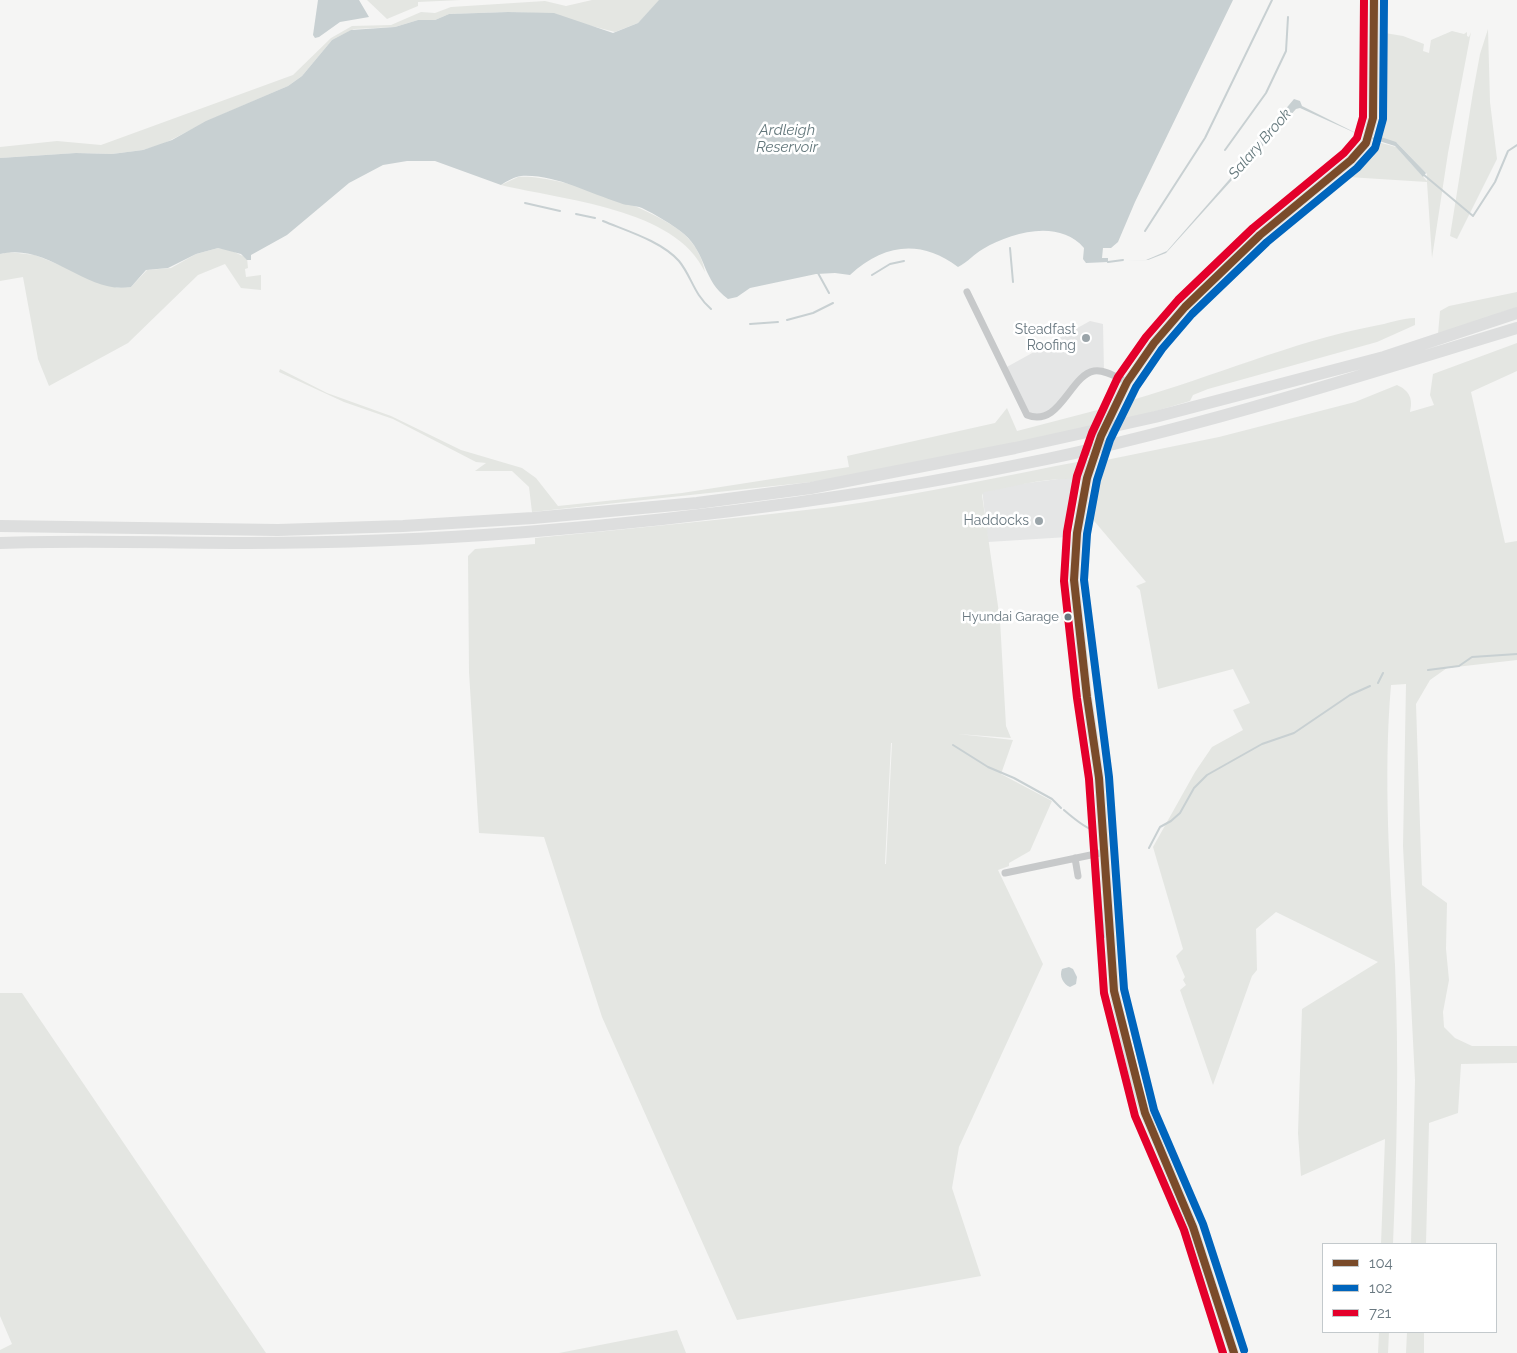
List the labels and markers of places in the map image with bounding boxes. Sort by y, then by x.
place label: Steadfast Roofing [1015,322,1076,354]
marker: Steadfast Roofing [1080,332,1092,344]
place label: Haddocks [963,513,1029,529]
marker: Haddocks [1033,515,1045,527]
place label: Hyundai Garage [962,609,1059,625]
marker: Hyundai Garage [1063,612,1073,622]

